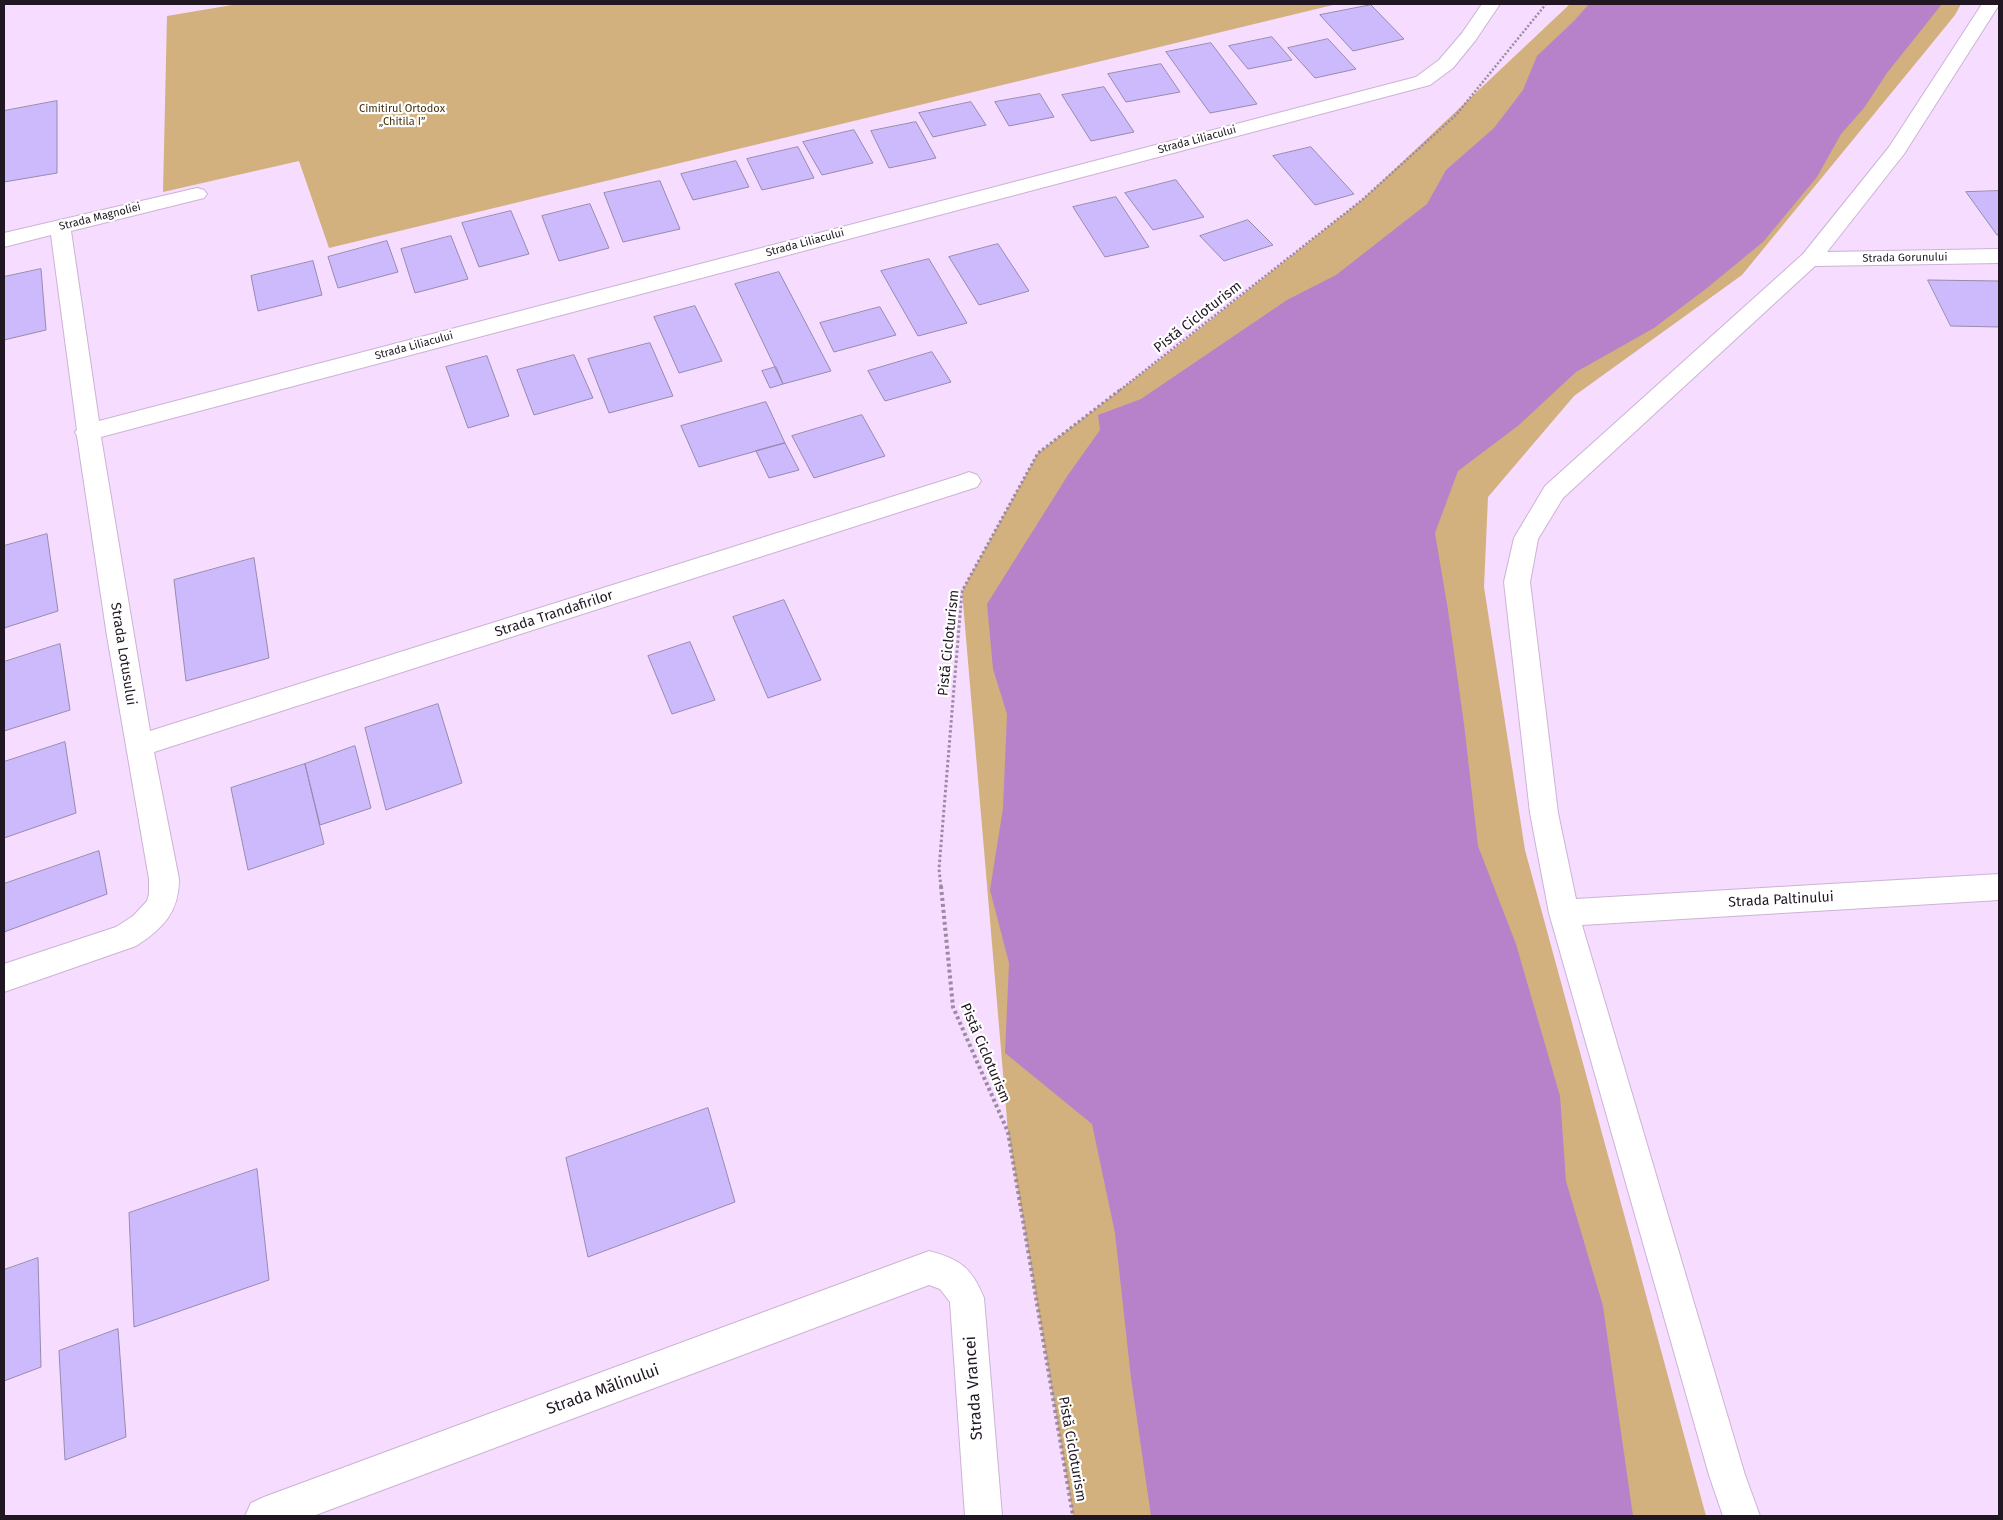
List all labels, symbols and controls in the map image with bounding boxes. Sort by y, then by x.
park label: Cimitirul Ortodox „Chitila I” [359,102,445,128]
street label: Strada Liliacului [1156,123,1238,157]
street label: Strada Magnoliei [58,200,142,234]
street label: Strada Liliacului [764,226,846,260]
street label: Strada Gorunului [1862,251,1948,265]
street label: Pistă Cicloturism [1151,278,1245,356]
street label: Strada Liliacului [373,329,455,363]
street label: Strada Trandafirilor [493,587,615,641]
street label: Pistă Cicloturism [935,589,963,697]
street label: Strada Lotusului [107,601,139,707]
street label: Strada Paltinului [1728,889,1834,911]
street label: Pistă Cicloturism [956,1001,1014,1105]
street label: Strada Vrancei [961,1335,987,1441]
street label: Strada Mălinului [544,1361,662,1419]
street label: Pistă Cicloturism [1054,1395,1090,1503]

